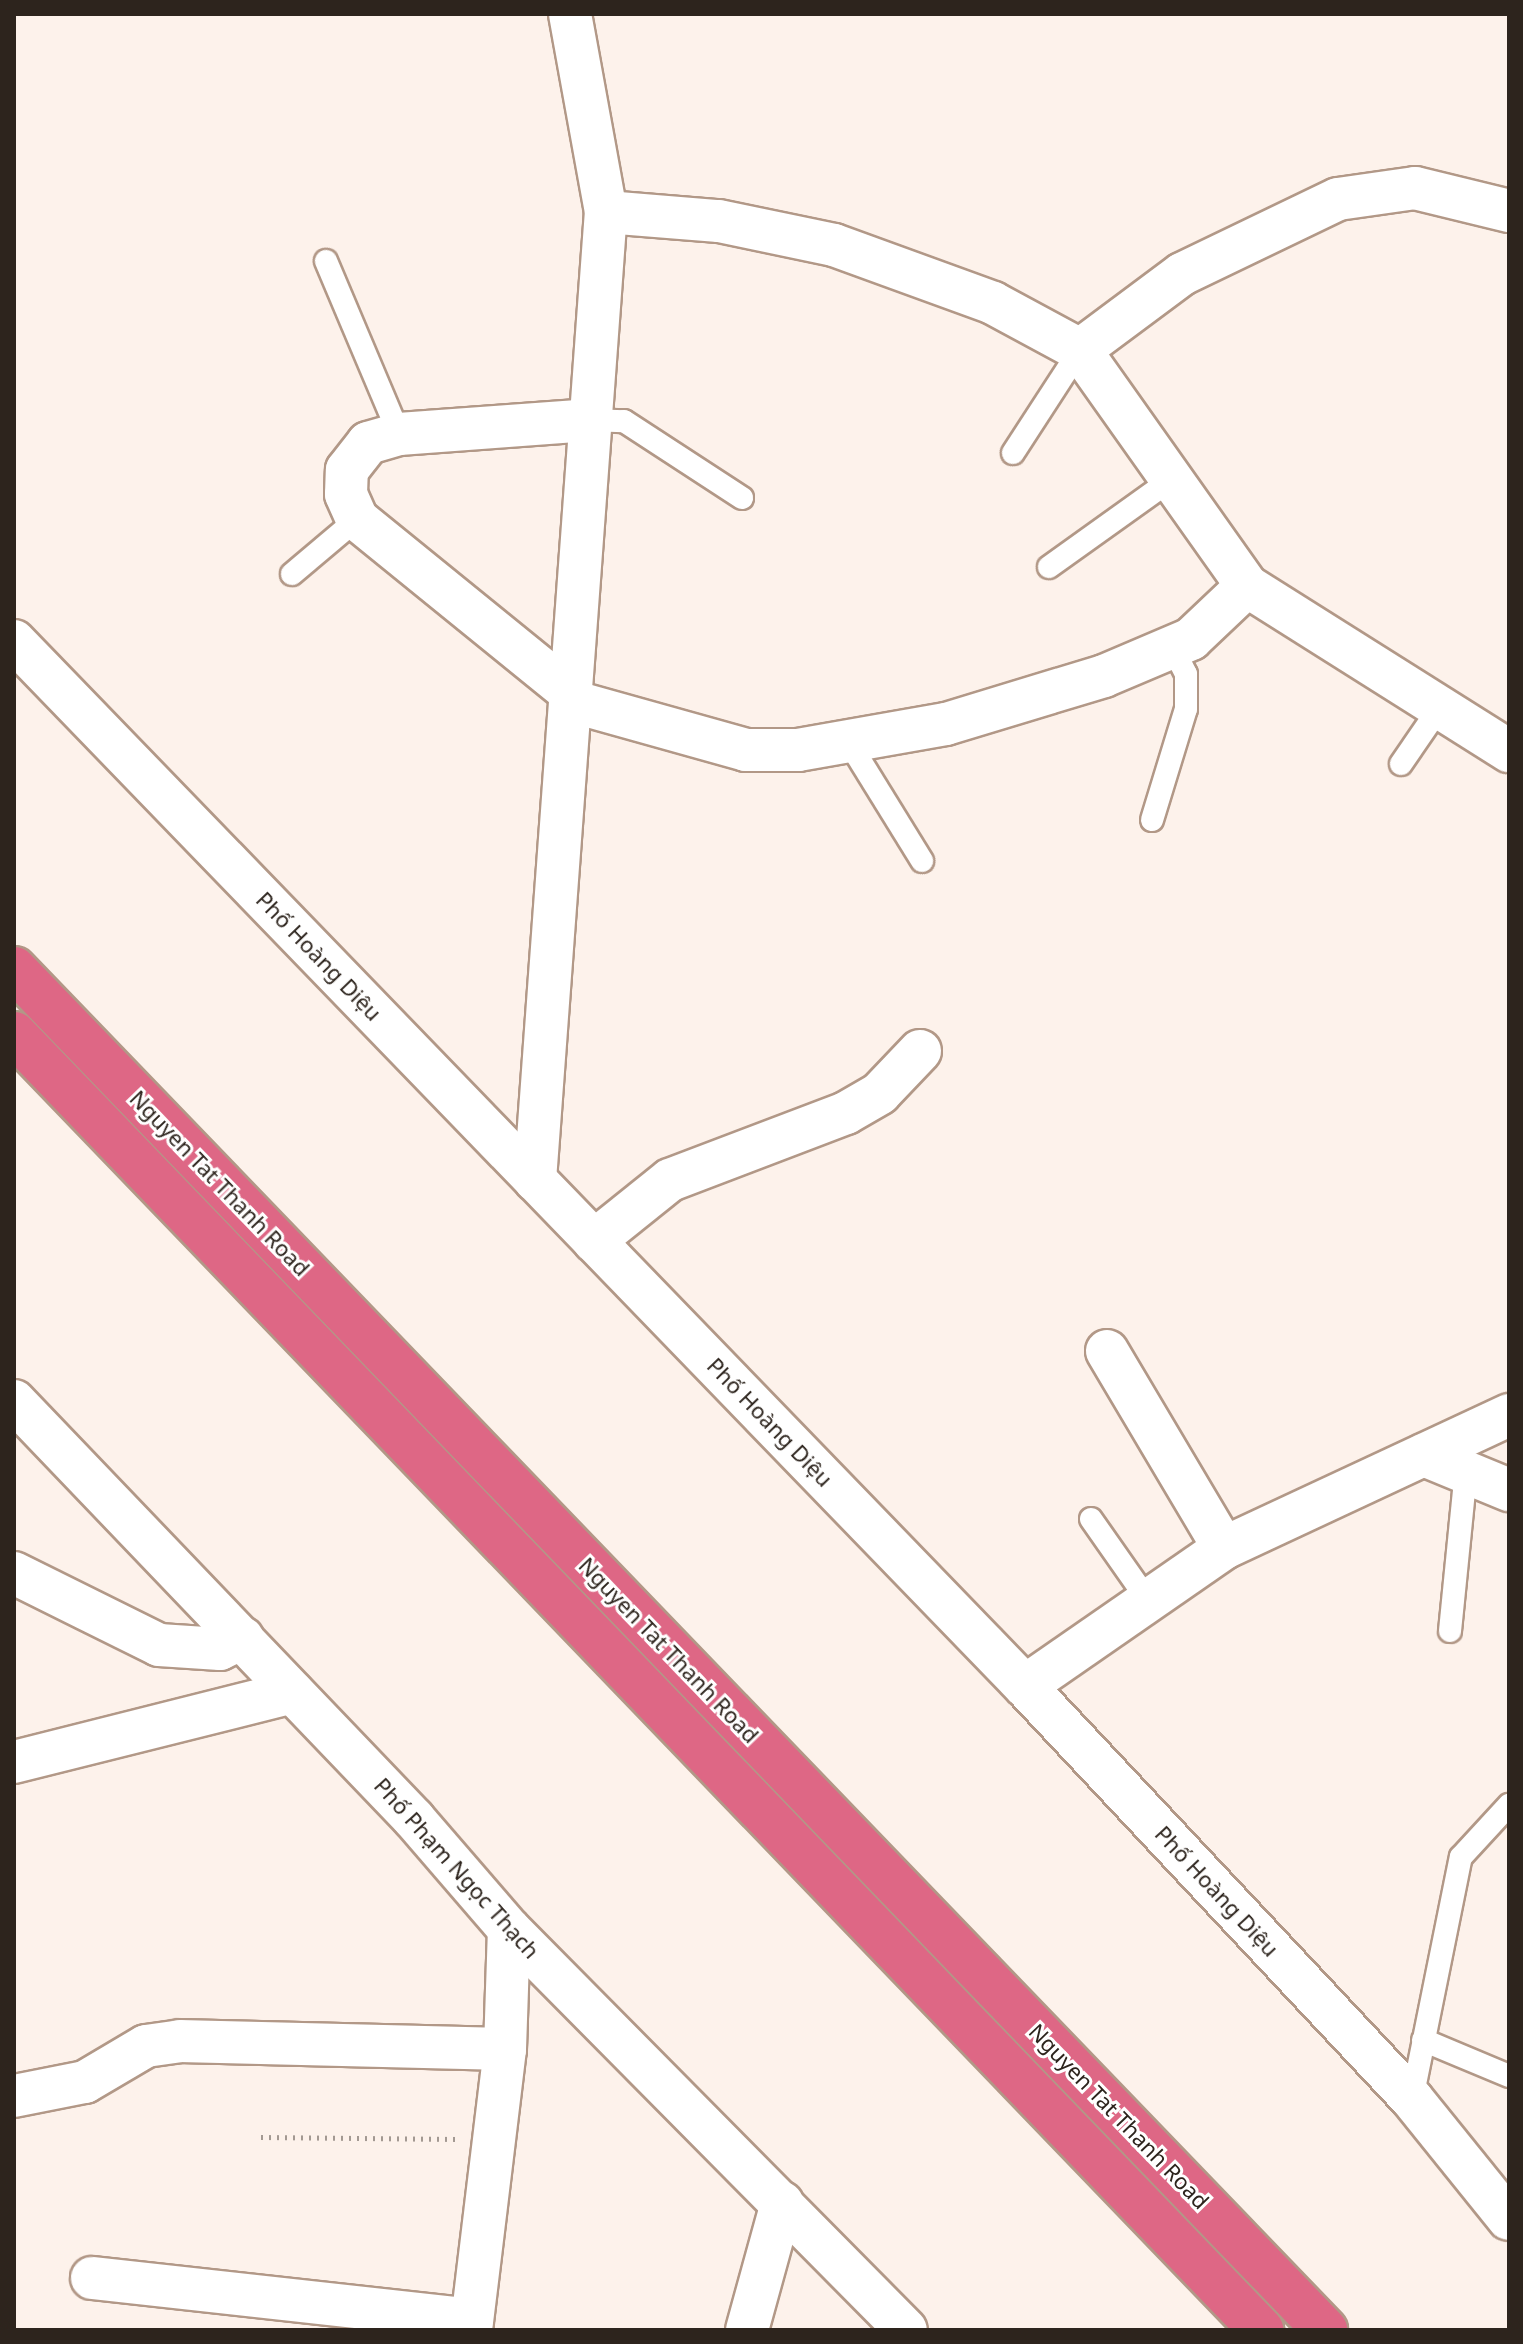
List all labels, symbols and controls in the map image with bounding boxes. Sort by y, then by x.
street label: Phố Hoàng Diệu [251,886,387,1026]
street label: Nguyen Tat Thanh Road [125,1085,315,1281]
street label: Phố Hoàng Diệu [702,1352,838,1492]
street label: Nguyen Tat Thanh Road [574,1552,764,1748]
street label: Phố Phạm Ngọc Thạch [369,1772,545,1964]
street label: Phố Hoàng Diệu [1150,1820,1284,1962]
street label: Nguyen Tat Thanh Road [1024,2018,1214,2214]

